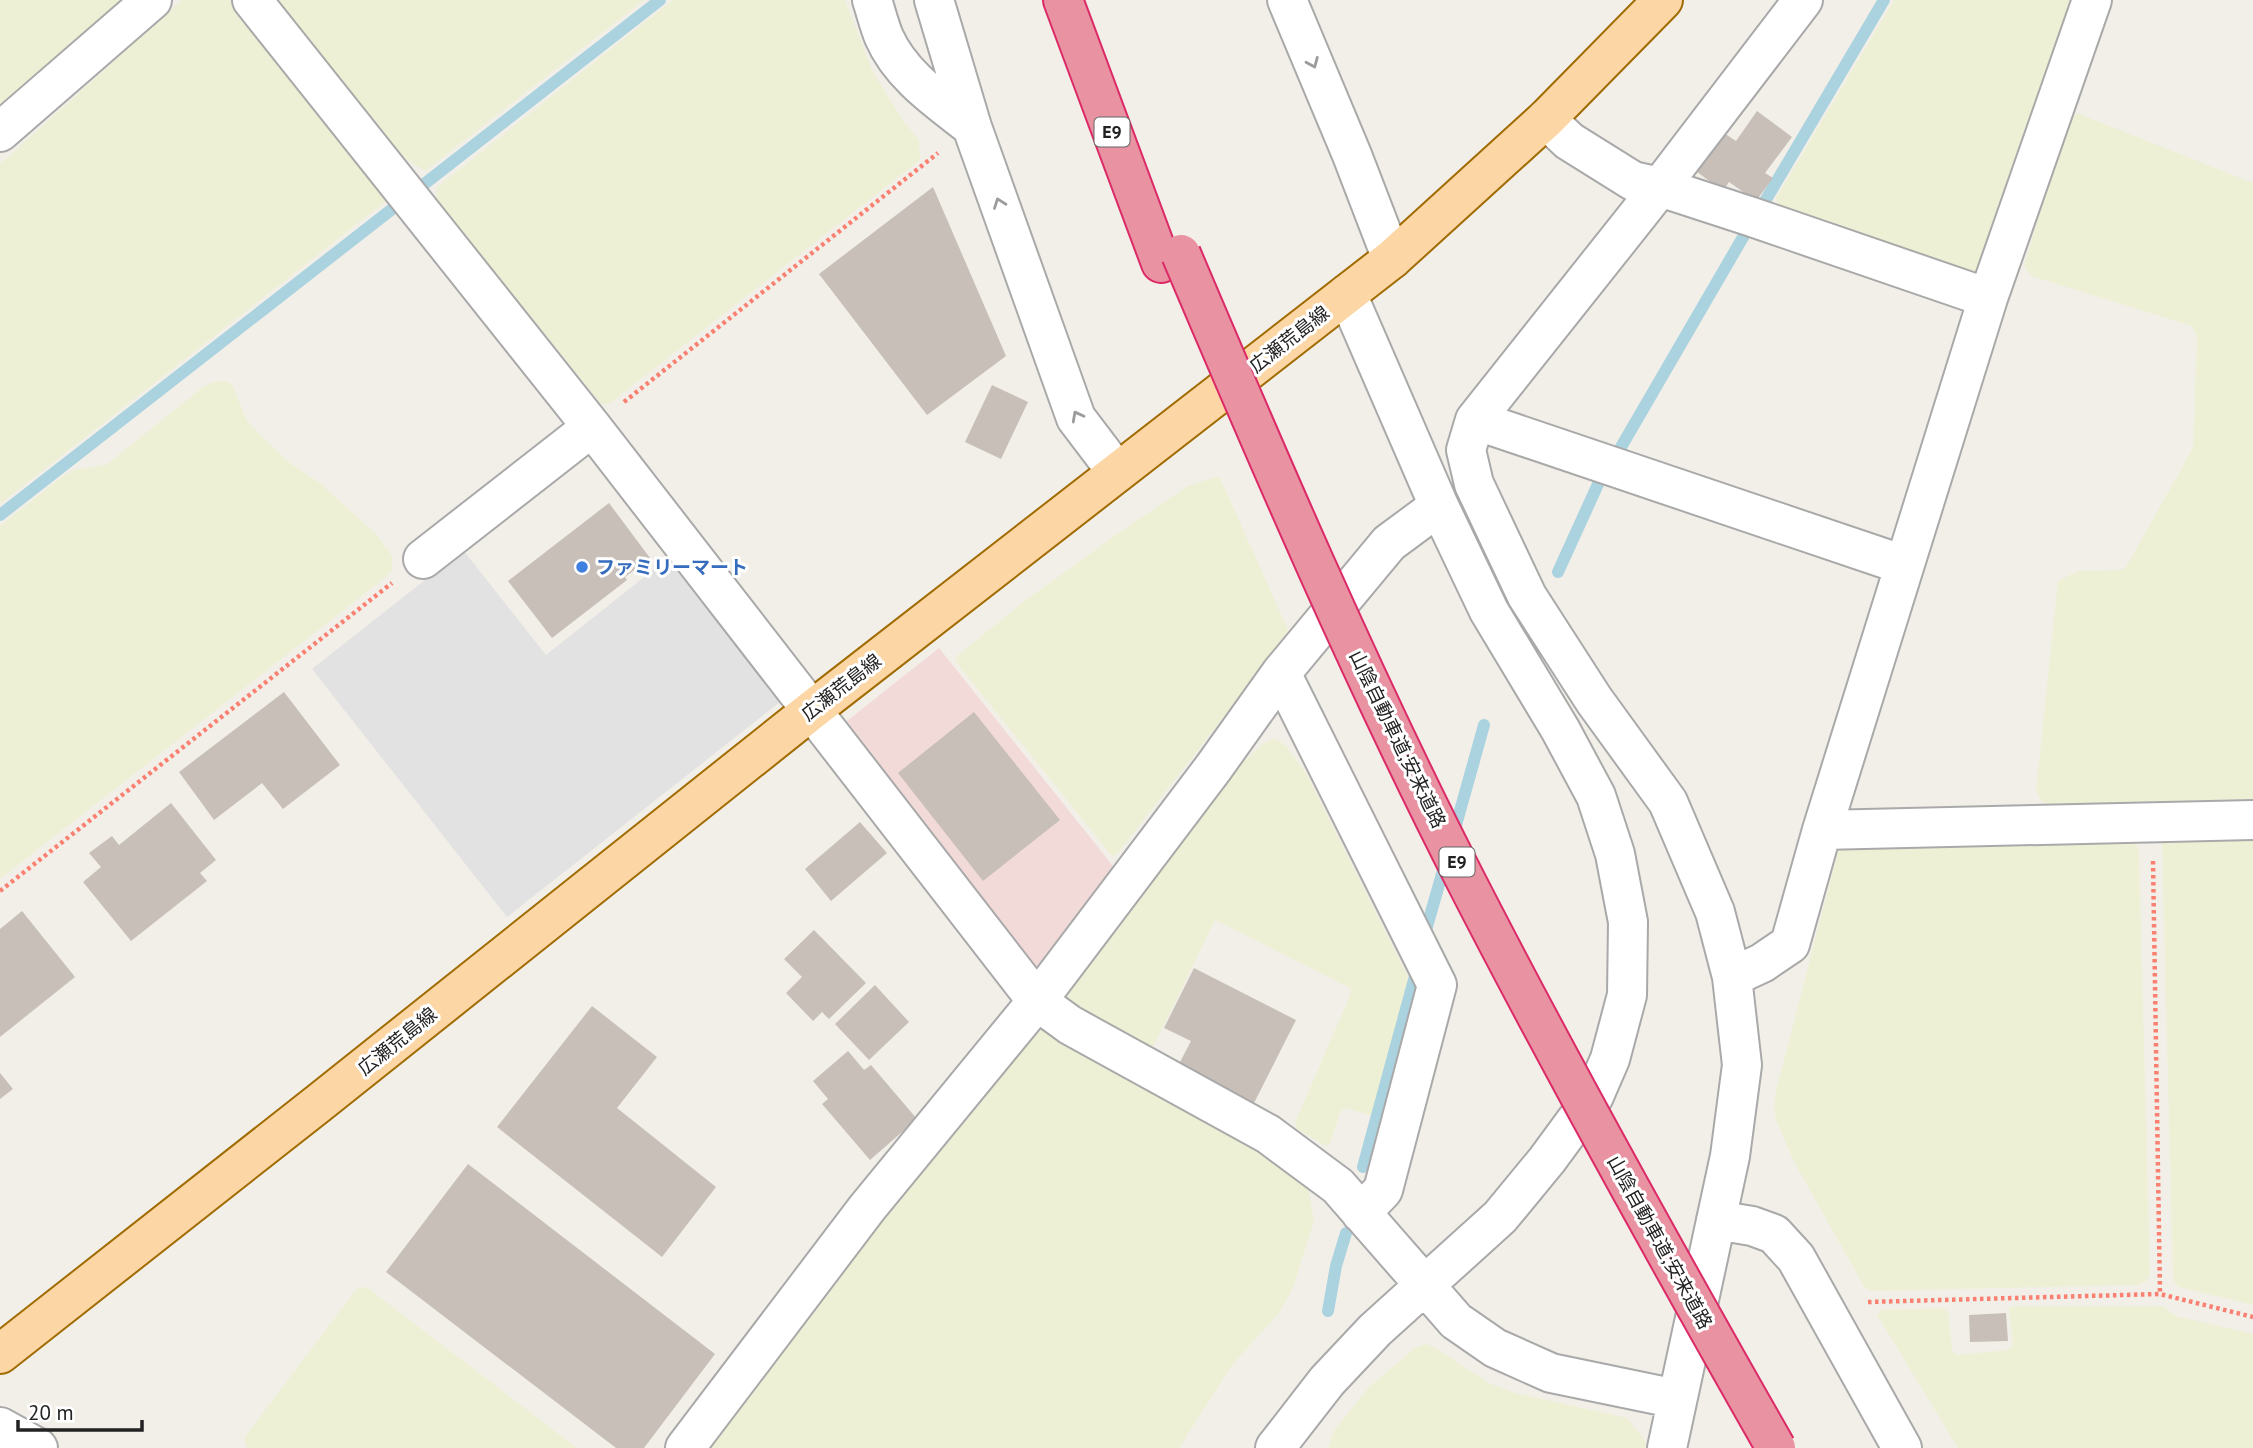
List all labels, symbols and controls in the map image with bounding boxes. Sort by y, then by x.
one-way arrow [1305,56,1319,68]
road number: E9 [1094,118,1130,146]
one-way arrow [993,198,1007,210]
street label: 広瀬荒島線 [1244,300,1334,378]
one-way arrow [1072,411,1086,424]
place label: ファミリーマート [596,555,748,579]
marker: ファミリーマート [574,559,590,575]
street label: 山陰自動車道;安来道路 [1345,646,1451,832]
street label: 広瀬荒島線 [796,648,886,726]
road number: E9 [1440,848,1474,876]
street label: 広瀬荒島線 [353,1002,441,1080]
street label: 山陰自動車道;安来道路 [1602,1151,1718,1333]
scale bar [18,1388,142,1432]
text: 20 m [28,1399,74,1426]

